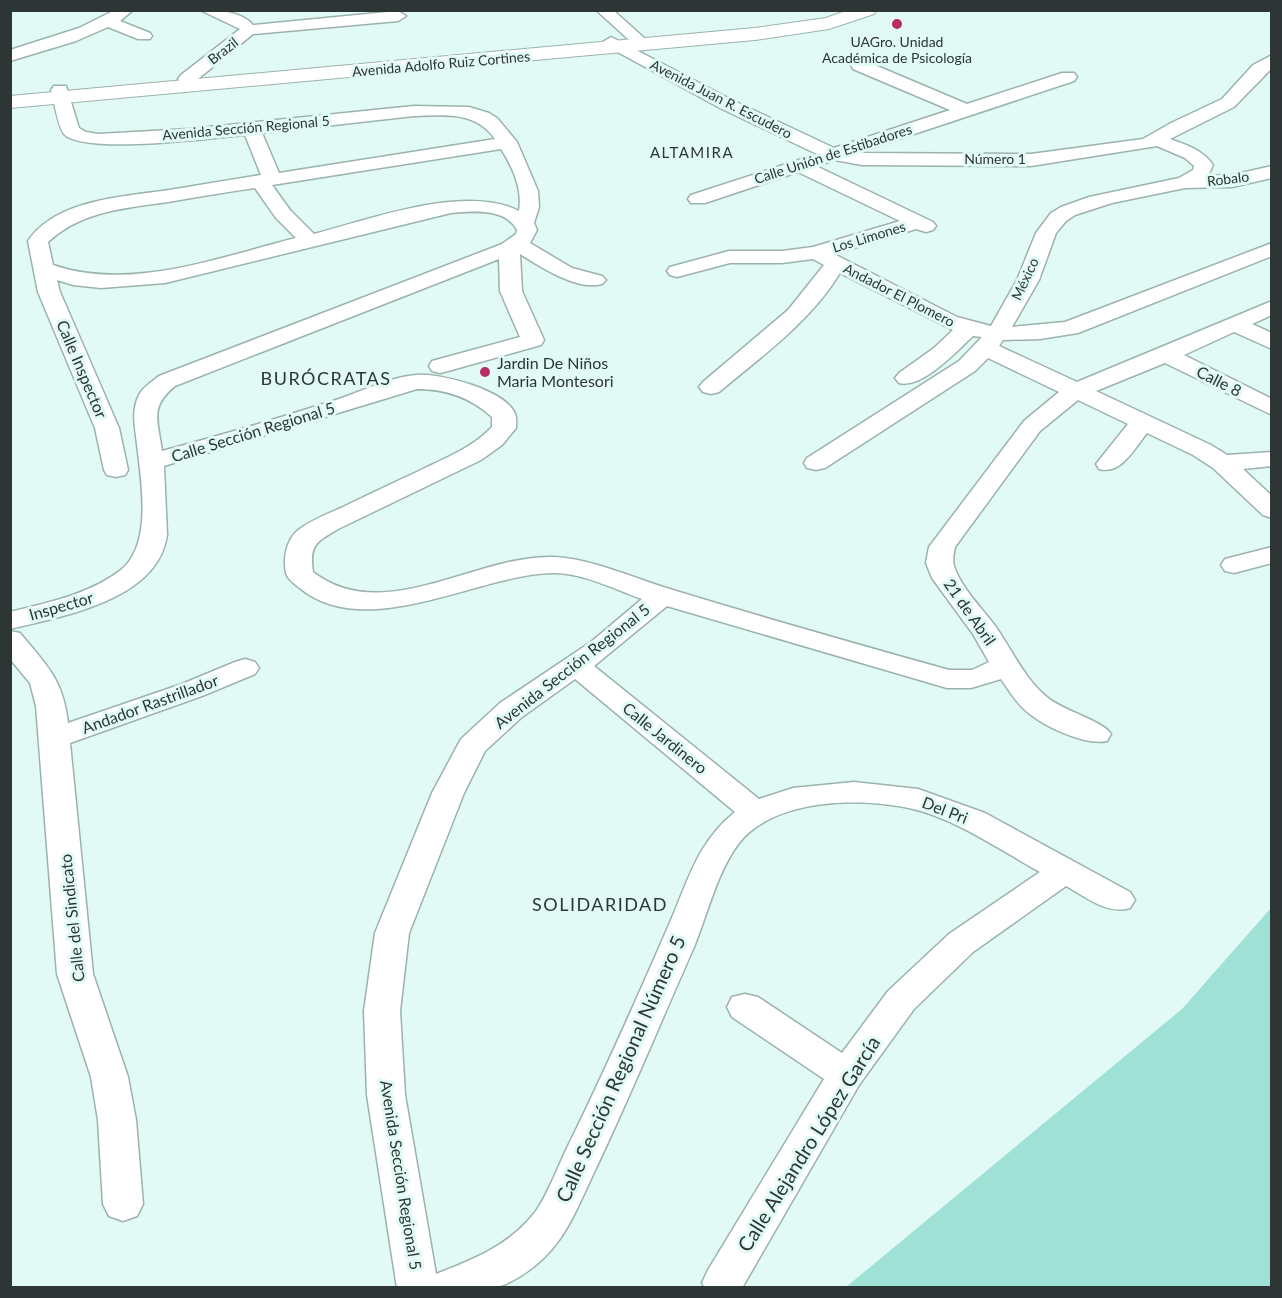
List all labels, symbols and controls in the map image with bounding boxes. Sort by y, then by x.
marker: UAGro. Unidad Académica de Psicología [890,17,904,31]
street label: Brazil [204,33,241,68]
place label: UAGro. Unidad Académica de Psicología [822,33,972,66]
street label: Avenida Adolfo Ruiz Cortines [351,47,531,80]
street label: Avenida Juan R. Escudero [648,55,795,142]
street label: Avenida Sección Regional 5 [162,112,330,143]
street label: Calle Unión de Estibadores [752,120,914,187]
district label: ALTAMIRA [650,143,734,161]
street label: Número 1 [964,150,1026,167]
street label: Robalo [1206,167,1250,190]
street label: Los Limones [830,217,907,256]
street label: México [1007,255,1042,303]
street label: Andador El Plomero [841,259,958,330]
street label: Calle Inspector [53,317,112,421]
place label: Jardin De Niños Maria Montesori [497,353,614,390]
street label: Calle 8 [1194,361,1245,400]
marker: Jardin De Niños Maria Montesori [478,365,492,379]
district label: BURÓCRATAS [261,367,391,389]
street label: Calle Sección Regional 5 [169,398,337,465]
street label: 21 de Abril [941,575,1000,649]
street label: Inspector [27,587,95,624]
street label: Avenida Sección Regional 5 [490,599,653,732]
street label: Andador Rastrillador [79,670,221,737]
street label: Calle Jardinero [619,698,711,777]
street label: Del Pri [920,792,971,827]
street label: Calle del Sindicato [55,853,88,983]
district label: SOLIDARIDAD [532,893,668,915]
street label: Calle Sección Regional Número 5 [550,932,690,1206]
street label: Calle Alejandro López García [732,1031,884,1256]
street label: Avenida Sección Regional 5 [377,1079,426,1271]

